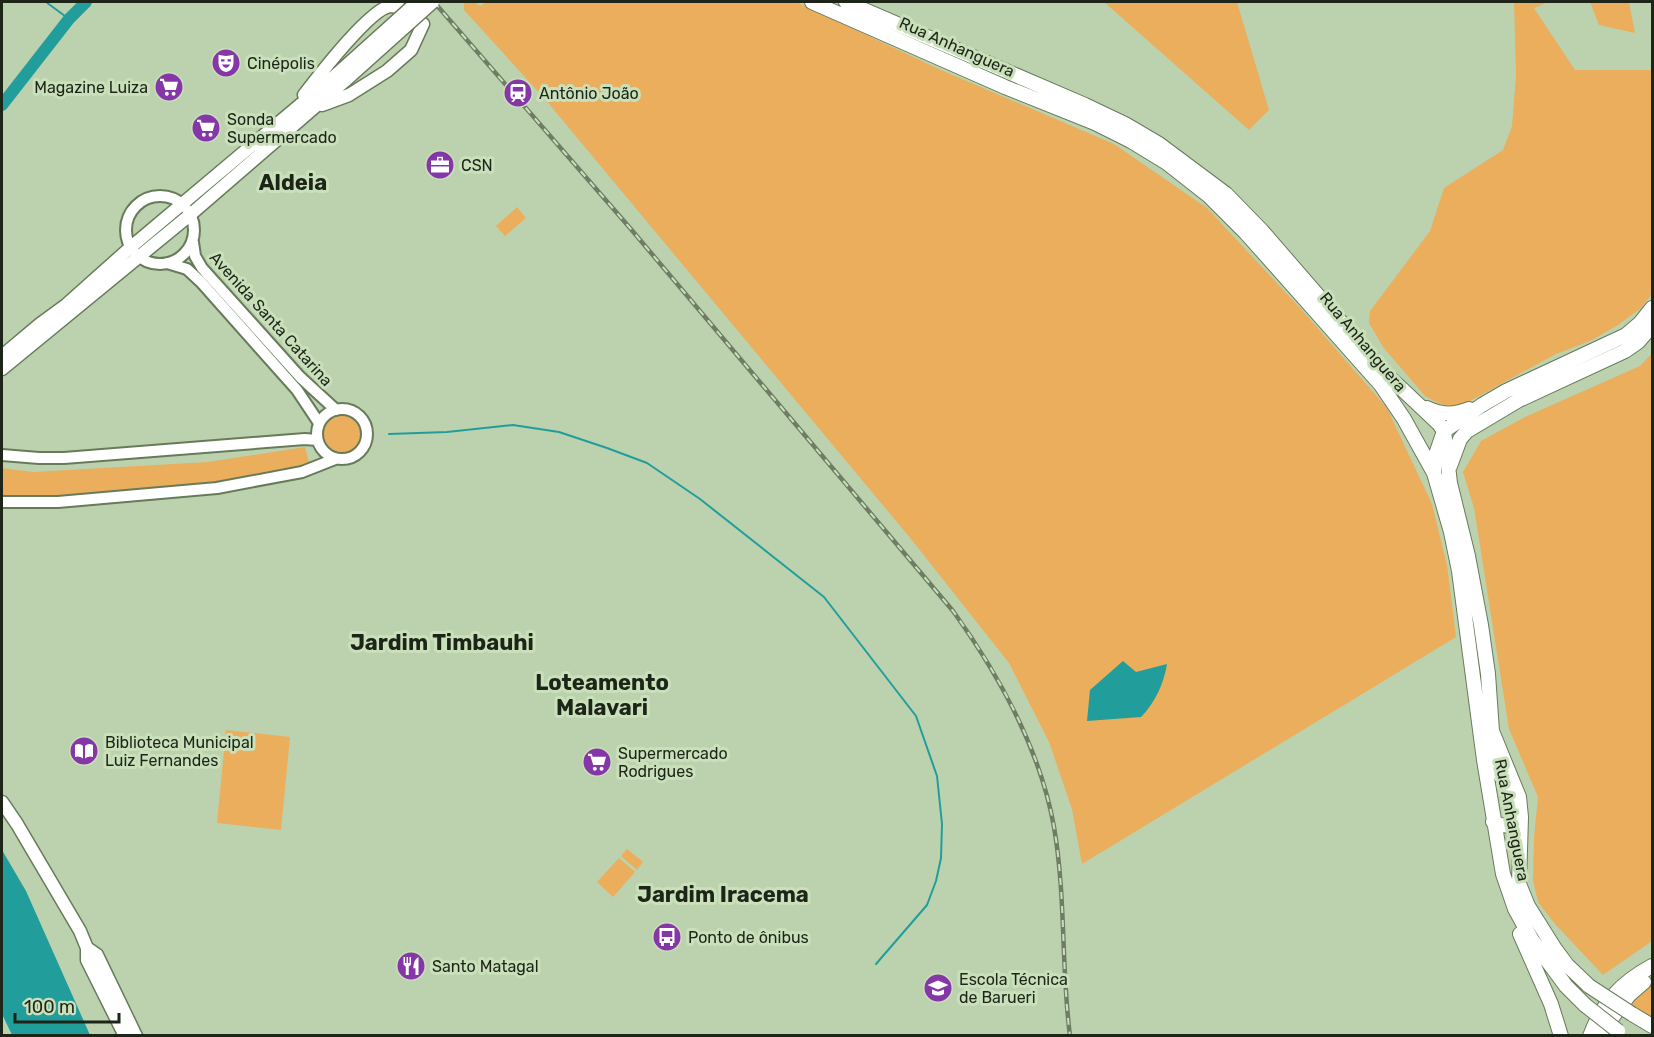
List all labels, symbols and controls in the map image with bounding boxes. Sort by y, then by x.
street label: Rua Anhanguera [896,13,1018,81]
theatre icon: Cinépolis [210,47,242,79]
place label: Cinépolis [247,54,315,73]
supermarket icon: Magazine Luiza [153,71,185,103]
station icon: Antônio João [502,77,534,109]
place label: Magazine Luiza [34,78,148,97]
place label: Antônio João [539,84,639,103]
place label: Sonda Supermercado [227,110,337,147]
supermarket icon: Sonda Supermercado [190,112,222,144]
office icon: CSN [424,149,456,181]
place label: CSN [461,156,493,175]
district label: Aldeia [259,169,327,196]
street label: Avenida Santa Catarina [206,248,336,390]
street label: Rua Anhanguera [1316,288,1410,396]
district label: Jardim Timbauhi [350,629,534,656]
district label: Loteamento Malavari [535,669,669,721]
place label: Biblioteca Municipal Luiz Fernandes [105,733,254,770]
library icon: Biblioteca Municipal Luiz Fernandes [68,735,100,767]
place label: Supermercado Rodrigues [618,744,728,781]
supermarket icon: Supermercado Rodrigues [581,746,613,778]
street label: Rua Anhanguera [1491,757,1533,883]
district label: Jardim Iracema [637,881,809,908]
bus stop icon: Ponto de ônibus [651,921,683,953]
place label: Ponto de ônibus [688,928,809,947]
restaurant icon: Santo Matagal [395,950,427,982]
place label: Santo Matagal [432,957,539,976]
place label: Escola Técnica de Barueri [959,970,1068,1007]
school or university icon: Escola Técnica de Barueri [922,972,954,1004]
scale bar [15,986,118,1024]
text: 100 m [24,996,75,1018]

